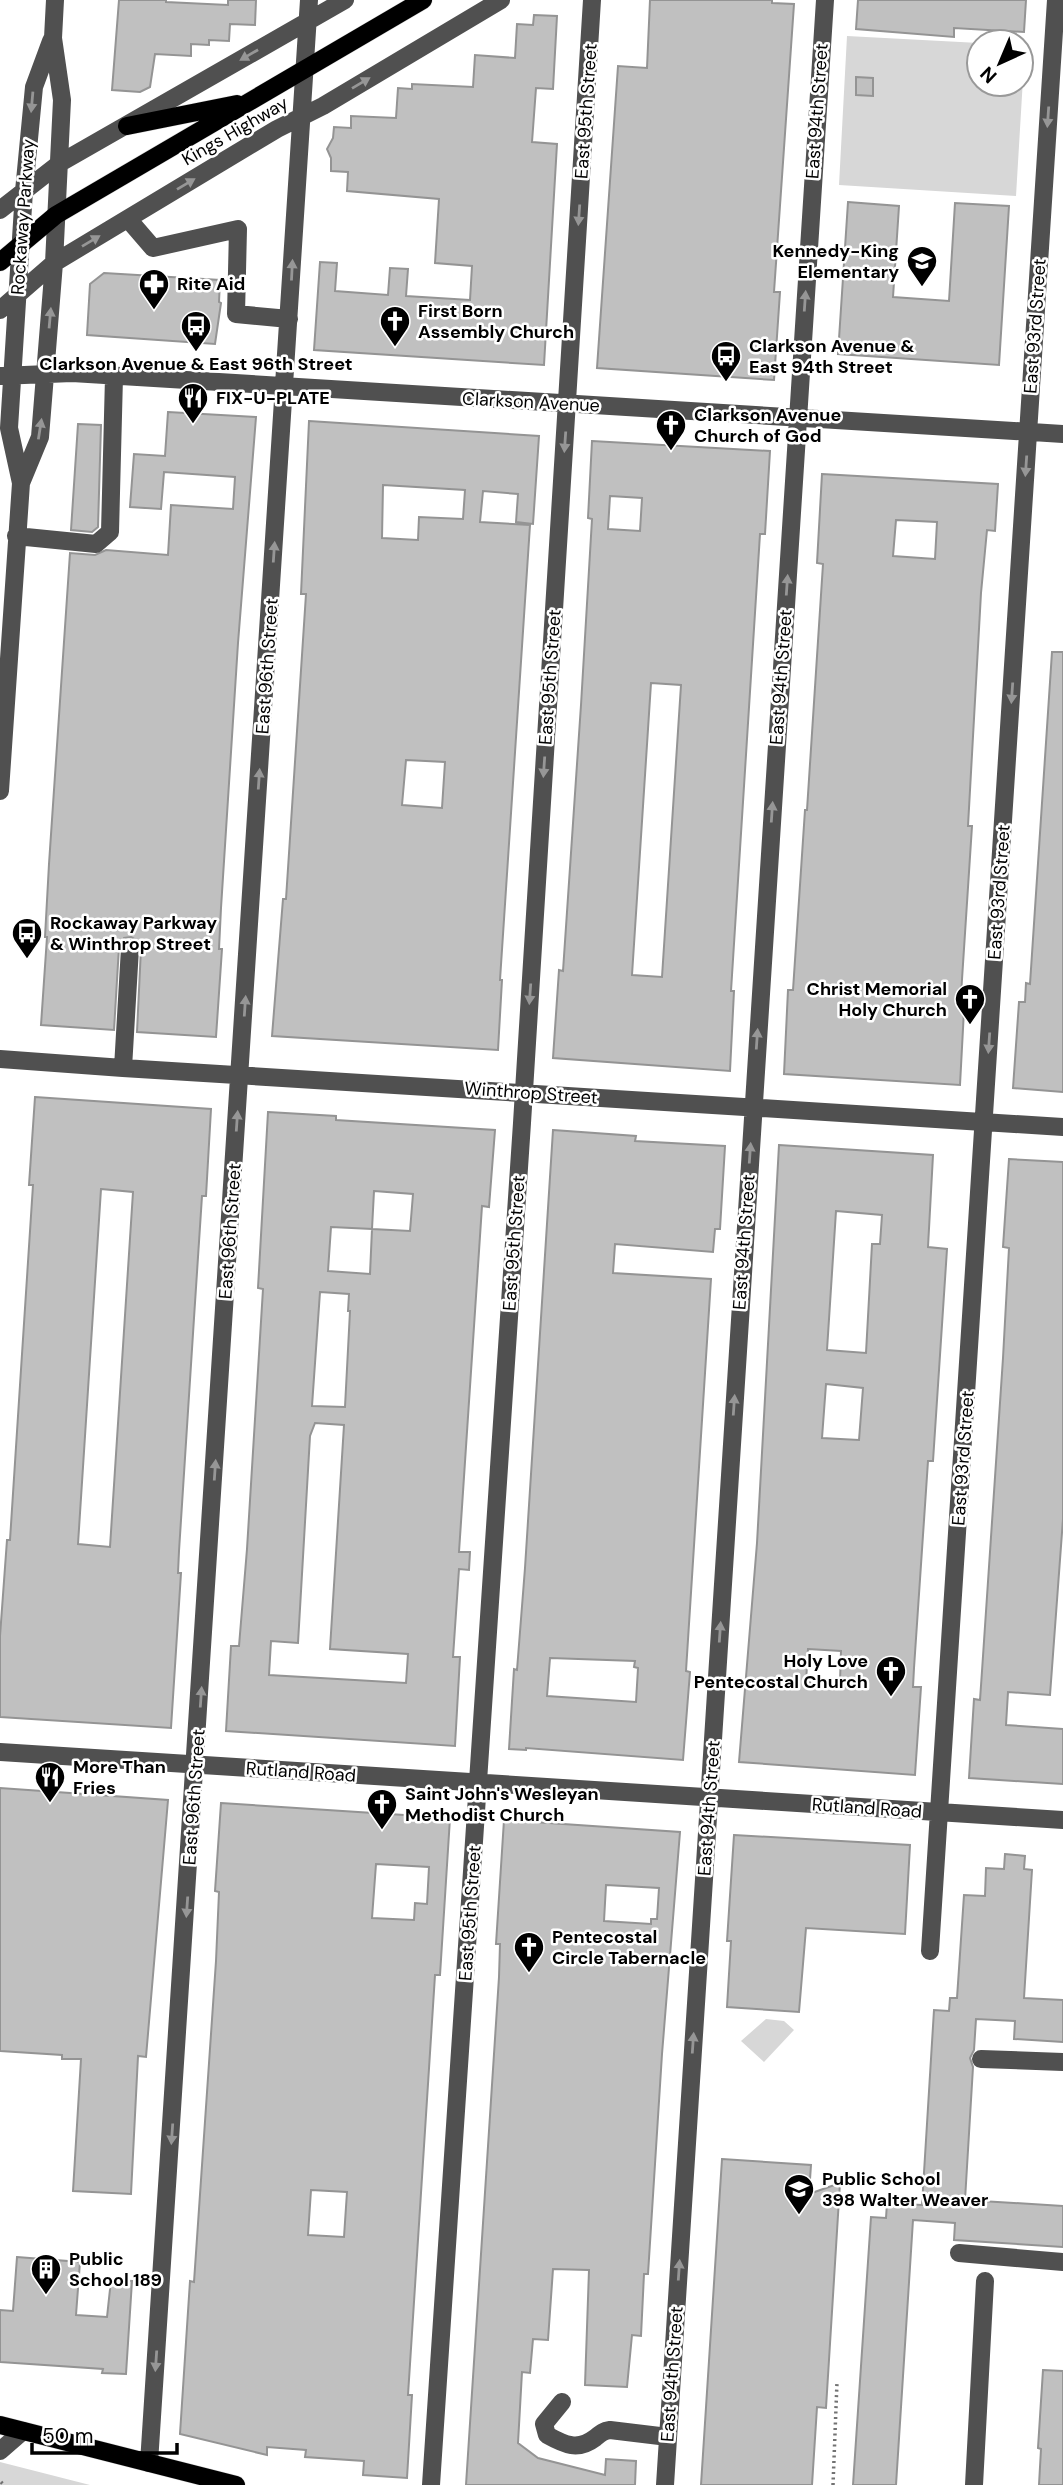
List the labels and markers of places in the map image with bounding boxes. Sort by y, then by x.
place label: Kennedy-King Elementary [773,239,899,284]
school or university icon: Kennedy-King Elementary [905,244,939,288]
pharmacy icon: Rite Aid [137,267,171,311]
place label: Rite Aid [177,272,245,296]
place label: First Born Assembly Church [418,299,574,344]
church icon: First Born Assembly Church [378,304,412,348]
bus stop icon: Clarkson Avenue & East 96th Street [179,309,213,353]
place label: Clarkson Avenue & East 94th Street [749,334,915,379]
bus stop icon: Clarkson Avenue & East 94th Street [709,339,743,383]
place label: Clarkson Avenue & East 96th Street [39,352,353,376]
restaurant icon: FIX-U-PLATE [176,381,210,425]
place label: FIX-U-PLATE [216,386,330,410]
place label: Clarkson Avenue Church of God [694,403,841,448]
church icon: Clarkson Avenue Church of God [654,408,688,452]
place label: Rockaway Parkway & Winthrop Street [50,911,217,956]
bus stop icon: Rockaway Parkway & Winthrop Street [10,916,44,960]
place label: Christ Memorial Holy Church [807,977,947,1022]
church icon: Christ Memorial Holy Church [953,982,987,1026]
place label: Holy Love Pentecostal Church [694,1649,868,1694]
church icon: Holy Love Pentecostal Church [874,1654,908,1698]
place label: More Than Fries [73,1755,166,1800]
restaurant icon: More Than Fries [33,1760,67,1804]
place label: Saint John's Wesleyan Methodist Church [405,1782,599,1827]
church icon: Saint John's Wesleyan Methodist Church [365,1787,399,1831]
place label: Pentecostal Circle Tabernacle [552,1925,706,1970]
church icon: Pentecostal Circle Tabernacle [512,1930,546,1974]
place label: Public School 398 Walter Weaver [822,2167,988,2212]
school or university icon: Public School 398 Walter Weaver [782,2172,816,2216]
place label: Public School 189 [69,2247,162,2292]
building icon: Public School 189 [29,2252,63,2296]

